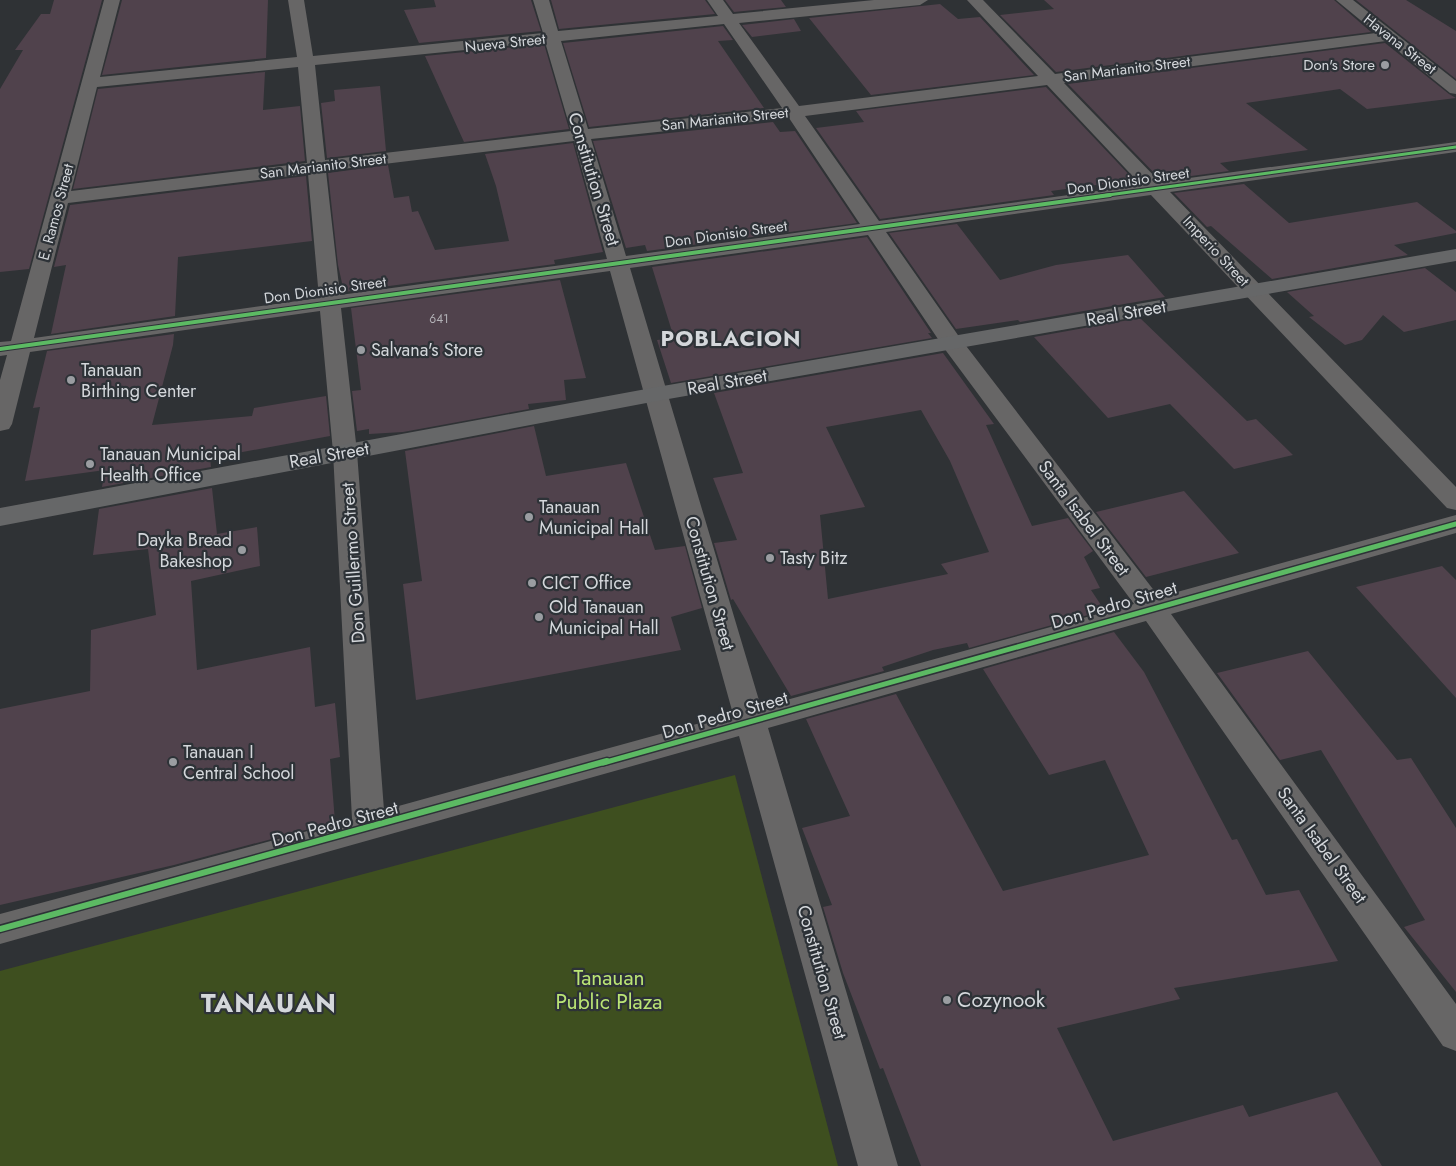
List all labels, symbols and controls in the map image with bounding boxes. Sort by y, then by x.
street label: Havana Street [1359,9,1441,80]
street label: Nueva Street [464,28,547,58]
street label: San Marianito Street [1062,50,1192,88]
place label: Don's Store [1303,54,1375,76]
marker: Don's Store [1379,59,1391,71]
street label: San Marianito Street [661,101,790,137]
street label: Constitution Street [561,109,627,250]
street label: San Marianito Street [258,147,388,185]
street label: E. Ramos Street [33,161,80,263]
street label: Don Dionisio Street [1065,161,1191,200]
street label: Imperio Street [1178,211,1255,291]
street label: Don Dionisio Street [663,214,789,253]
street label: Don Dionisio Street [262,270,388,309]
street label: Real Street [1084,293,1169,333]
house number: 641 [429,310,449,328]
district label: POBLACION [660,322,802,354]
place label: Salvana's Store [371,337,483,363]
marker: Salvana's Store [355,344,367,356]
place label: Tanauan Birthing Center [81,357,197,404]
street label: Real Street [685,362,770,402]
marker: Tanauan Birthing Center [65,374,77,386]
street label: Real Street [287,435,372,475]
place label: Tanauan Municipal Health Office [100,441,241,488]
street label: Santa Isabel Street [1032,455,1137,582]
marker: Tanauan Municipal Health Office [84,458,96,470]
street label: Don Guillermo Street [334,481,372,644]
place label: Tanauan Municipal Hall [539,494,649,541]
marker: Tanauan Municipal Hall [523,511,535,523]
street label: Constitution Street [678,513,742,654]
place label: Dayka Bread Bakeshop [137,527,232,574]
marker: Dayka Bread Bakeshop [236,544,248,556]
place label: Tasty Bitz [780,545,848,571]
marker: Tasty Bitz [764,552,776,564]
place label: CICT Office [542,570,631,596]
street label: Don Pedro Street [1048,574,1181,635]
marker: CICT Office [526,577,538,589]
place label: Old Tanauan Municipal Hall [549,594,659,641]
marker: Old Tanauan Municipal Hall [533,611,545,623]
street label: Don Pedro Street [659,684,792,745]
place label: Tanauan I Central School [183,739,294,786]
marker: Tanauan I Central School [167,756,179,768]
street label: Santa Isabel Street [1271,781,1374,909]
street label: Don Pedro Street [269,794,402,853]
street label: Constitution Street [790,902,854,1043]
park label: Tanauan Public Plaza [556,963,662,1017]
district label: TANAUAN [201,984,337,1022]
place label: Cozynook [957,985,1046,1015]
marker: Cozynook [941,994,953,1006]

